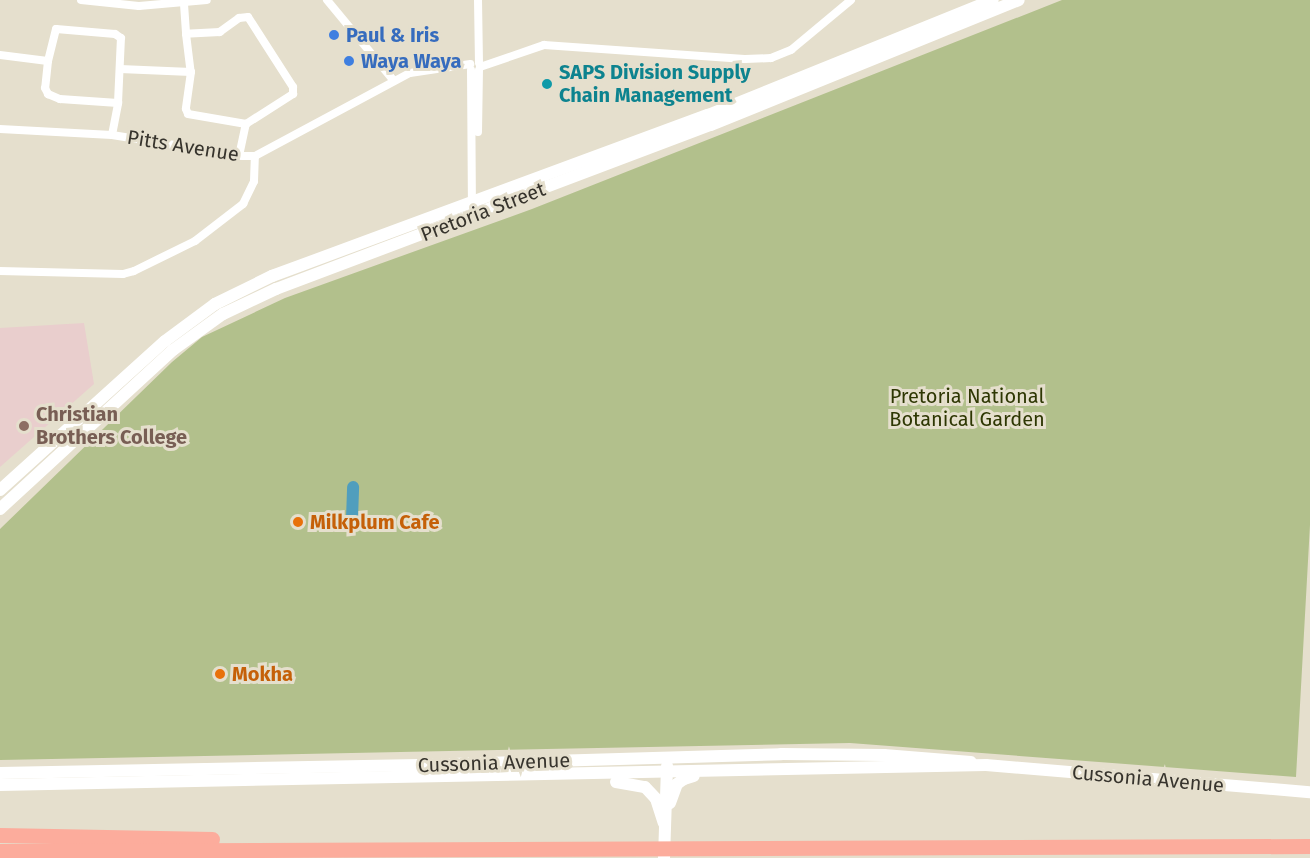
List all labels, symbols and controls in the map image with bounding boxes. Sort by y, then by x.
place label: Paul & Iris [346,23,439,47]
marker: Paul & Iris [327,28,341,42]
place label: Waya Waya [361,49,461,73]
marker: Waya Waya [342,54,356,68]
place label: SAPS Division Supply Chain Management [559,60,751,107]
marker: SAPS Division Supply Chain Management [540,77,554,91]
street label: Pitts Avenue [125,125,241,167]
street label: Pretoria Street [417,177,549,247]
park label: Pretoria National Botanical Garden [889,384,1045,431]
place label: Christian Brothers College [36,402,187,449]
marker: Christian Brothers College [17,419,31,433]
place label: Milkplum Cafe [310,510,440,534]
marker: Milkplum Cafe [291,515,305,529]
place label: Mokha [232,662,293,686]
marker: Mokha [213,667,227,681]
street label: Cussonia Avenue [417,748,571,778]
street label: Cussonia Avenue [1071,760,1225,798]

